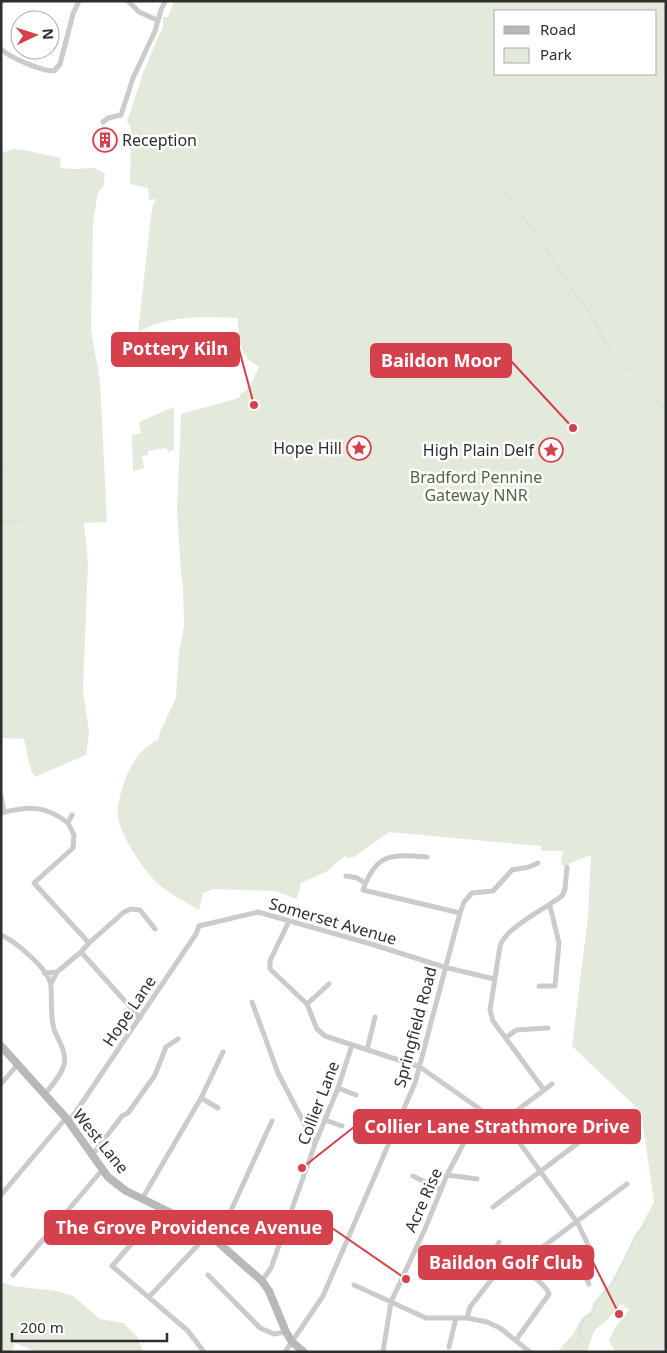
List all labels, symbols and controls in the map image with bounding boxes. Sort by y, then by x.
north arrow [10,10,60,60]
legend [494,10,657,75]
text: Road [540,19,576,39]
text: N [39,28,58,40]
text: Park [540,44,572,64]
building icon: Reception [92,127,118,153]
place label: Reception [122,129,197,151]
callout: Pottery Kiln [112,333,239,366]
text: Pottery Kiln [122,336,228,360]
callout: Baildon Moor [371,344,511,377]
text: Baildon Moor [381,348,501,372]
place icon: Hope Hill [346,435,372,461]
place label: Hope Hill [273,437,342,459]
place icon: High Plain Delf [538,437,564,463]
place label: High Plain Delf [423,439,535,461]
park label: Bradford Pennine Gateway NNR [410,466,542,506]
street label: Somerset Avenue [267,892,399,950]
street label: Springfield Road [388,964,442,1090]
street label: Hope Lane [97,971,161,1051]
street label: Collier Lane [292,1058,344,1148]
street label: West Lane [68,1104,134,1178]
callout: Collier Lane Strathmore Drive [354,1110,640,1143]
text: Collier Lane Strathmore Drive [364,1114,630,1138]
street label: Acre Rise [399,1164,447,1236]
callout: The Grove Providence Avenue [45,1211,332,1244]
text: The Grove Providence Avenue [56,1215,322,1239]
callout: Baildon Golf Club [419,1246,593,1279]
text: Baildon Golf Club [429,1250,583,1274]
scale bar [12,1310,168,1342]
text: 200 m [20,1317,64,1337]

